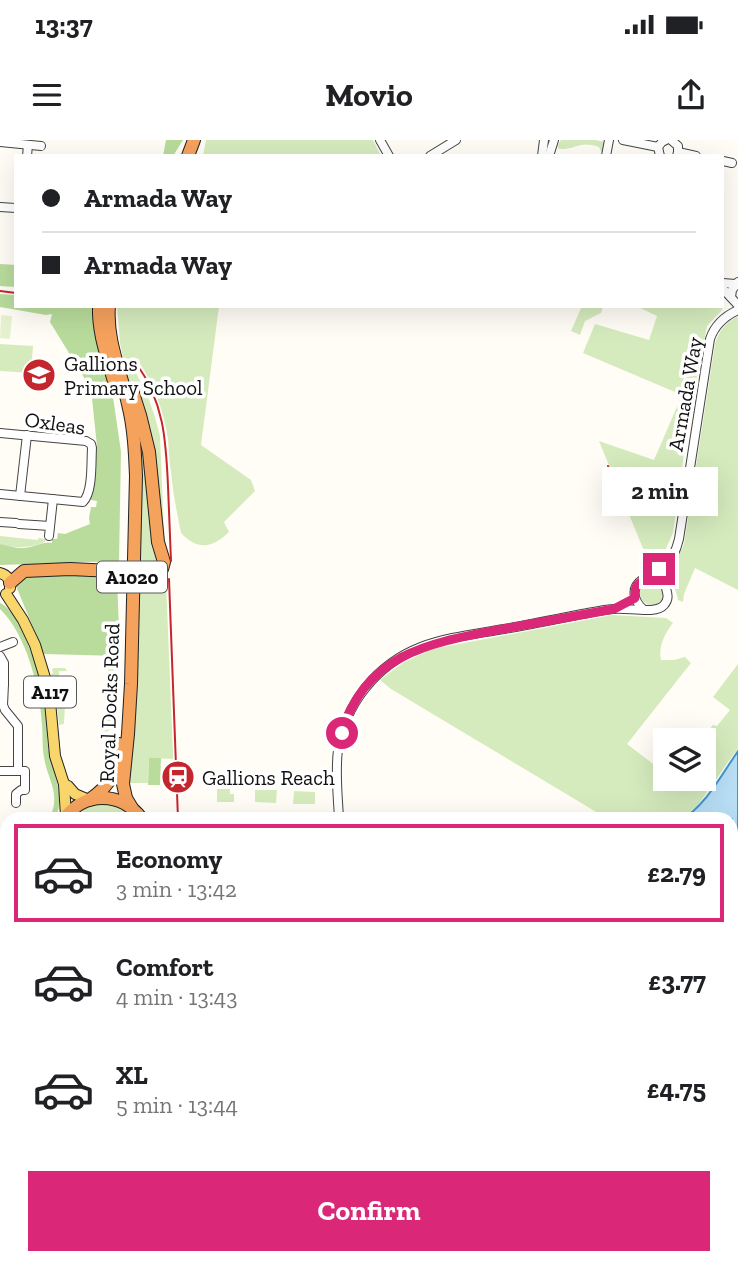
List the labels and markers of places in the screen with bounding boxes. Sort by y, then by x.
place label: Gallions Primary School [64,351,203,400]
school or university icon: Gallions Primary School [20,356,58,394]
station icon: Gallions Reach [159,758,197,796]
place label: Gallions Reach [202,765,335,790]

